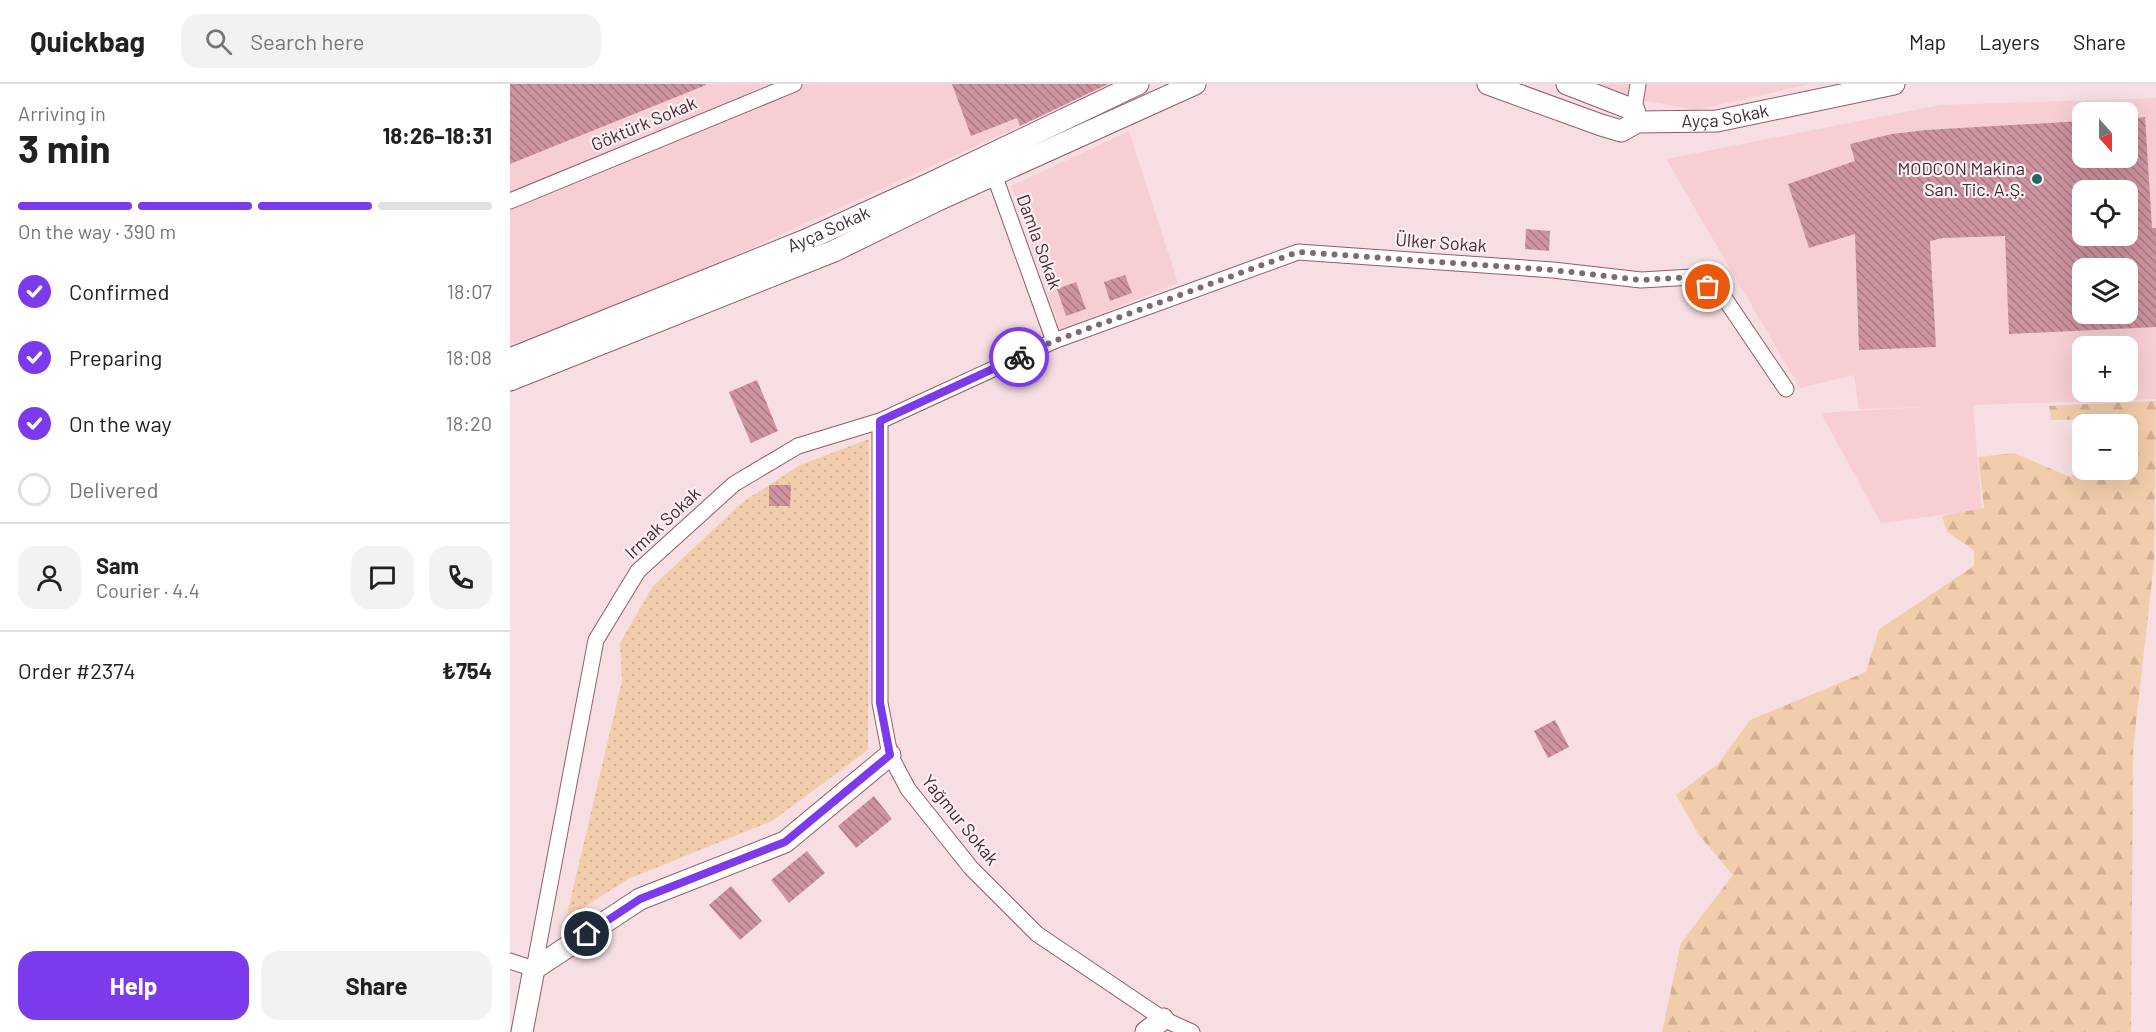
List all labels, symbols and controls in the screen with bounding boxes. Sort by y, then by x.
search box [181,14,601,68]
text: Quickbag [30,24,145,58]
icon: search [202,25,235,58]
text: Search here [250,28,365,54]
text: Map [1909,29,1946,54]
text: Layers [1979,29,2040,54]
text: Share [2073,29,2126,54]
street label: Göktürk Sokak [588,91,700,155]
street label: Ayça Sokak [1681,98,1771,131]
text: Arriving in [18,101,106,125]
north arrow [2072,102,2138,168]
map controls [2072,102,2138,480]
text: 18:26–18:31 [382,122,492,148]
text: 3 min [18,124,111,171]
place label: MODCON Makina San. Tic. A.Ş. [1897,157,2025,200]
marker: MODCON Makina San. Tic. A.Ş. [2030,172,2044,186]
button: locate [2072,180,2138,246]
street label: Damla Sokak [1013,191,1067,292]
street label: Ayça Sokak [784,200,873,256]
text: On the way · 390 m [18,219,176,243]
street label: Ülker Sokak [1395,228,1488,256]
button: layers [2072,258,2138,324]
pin [1682,261,1733,312]
icon: bag [1691,270,1724,303]
icon: check [18,275,51,308]
text: Confirmed [69,278,169,304]
text: 18:07 [447,279,492,303]
courier [989,327,1049,387]
button: + [2072,336,2138,402]
icon: check [18,341,51,374]
icon: bike [1003,341,1036,374]
text: Preparing [69,344,162,370]
text: 18:08 [446,345,492,369]
icon: check [18,407,51,440]
text: On the way [69,410,172,436]
text: 18:20 [446,411,492,435]
button: − [2072,414,2138,480]
text: Delivered [69,476,158,502]
street label: Irmak Sokak [620,482,705,563]
button: person [18,546,81,609]
button: chat [351,546,414,609]
button: phone [429,546,492,609]
text: Sam [96,552,139,578]
text: Courier · 4.4 [96,578,200,602]
text: Order #2374 [18,657,136,683]
text: ₺754 [442,657,492,683]
street label: Yağmur Sokak [918,770,1004,869]
pin [561,908,612,959]
icon: home [570,917,603,950]
button: Help [18,951,249,1020]
button: Share [261,951,492,1020]

